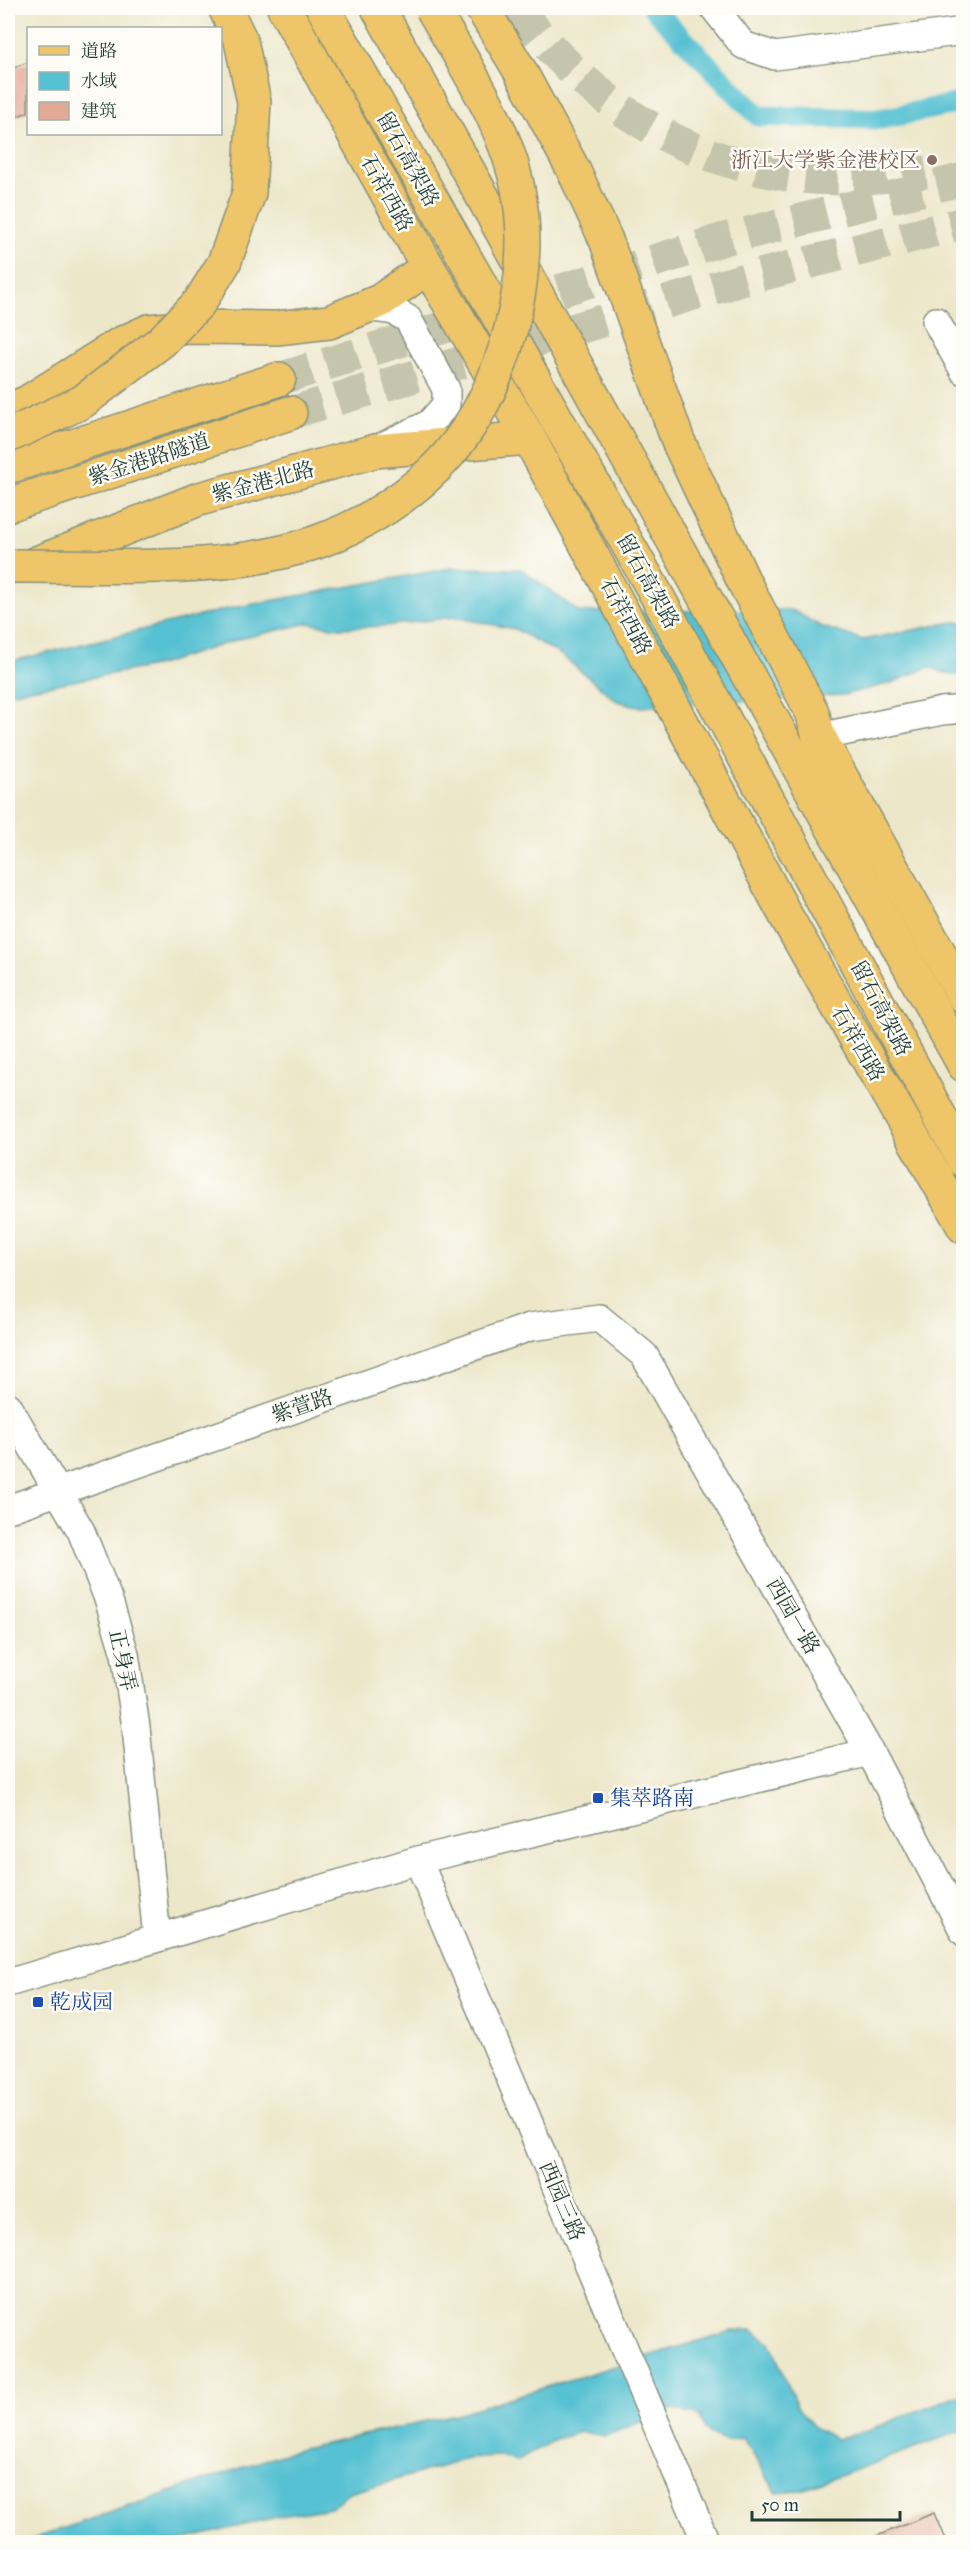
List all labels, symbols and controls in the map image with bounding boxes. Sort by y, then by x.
legend [27,27,222,135]
text: 道路 [81,40,117,62]
text: 水域 [81,70,117,92]
text: 建筑 [81,100,117,122]
street label: 留石高架路 [371,107,445,211]
place label: 浙江大学紫金港校区 [731,147,920,173]
street label: 石祥西路 [355,150,419,236]
marker: 浙江大学紫金港校区 [925,153,939,167]
street label: 紫金港路隧道 [85,427,213,491]
street label: 紫金港北路 [209,456,317,508]
street label: 留石高架路 [611,529,685,633]
street label: 石祥西路 [595,573,657,659]
street label: 留石高架路 [845,956,917,1060]
street label: 石祥西路 [826,1000,890,1086]
street label: 紫萱路 [268,1383,336,1429]
street label: 西园一路 [761,1573,825,1659]
street label: 正身弄 [104,1626,142,1694]
place label: 集萃路南 [610,1785,694,1811]
marker: 集萃路南 [591,1791,605,1805]
place label: 乾成园 [50,1989,113,2015]
marker: 乾成园 [31,1995,45,2009]
street label: 西园三路 [534,2157,590,2245]
scale bar [752,2484,900,2522]
text: 50 m [761,2494,799,2516]

